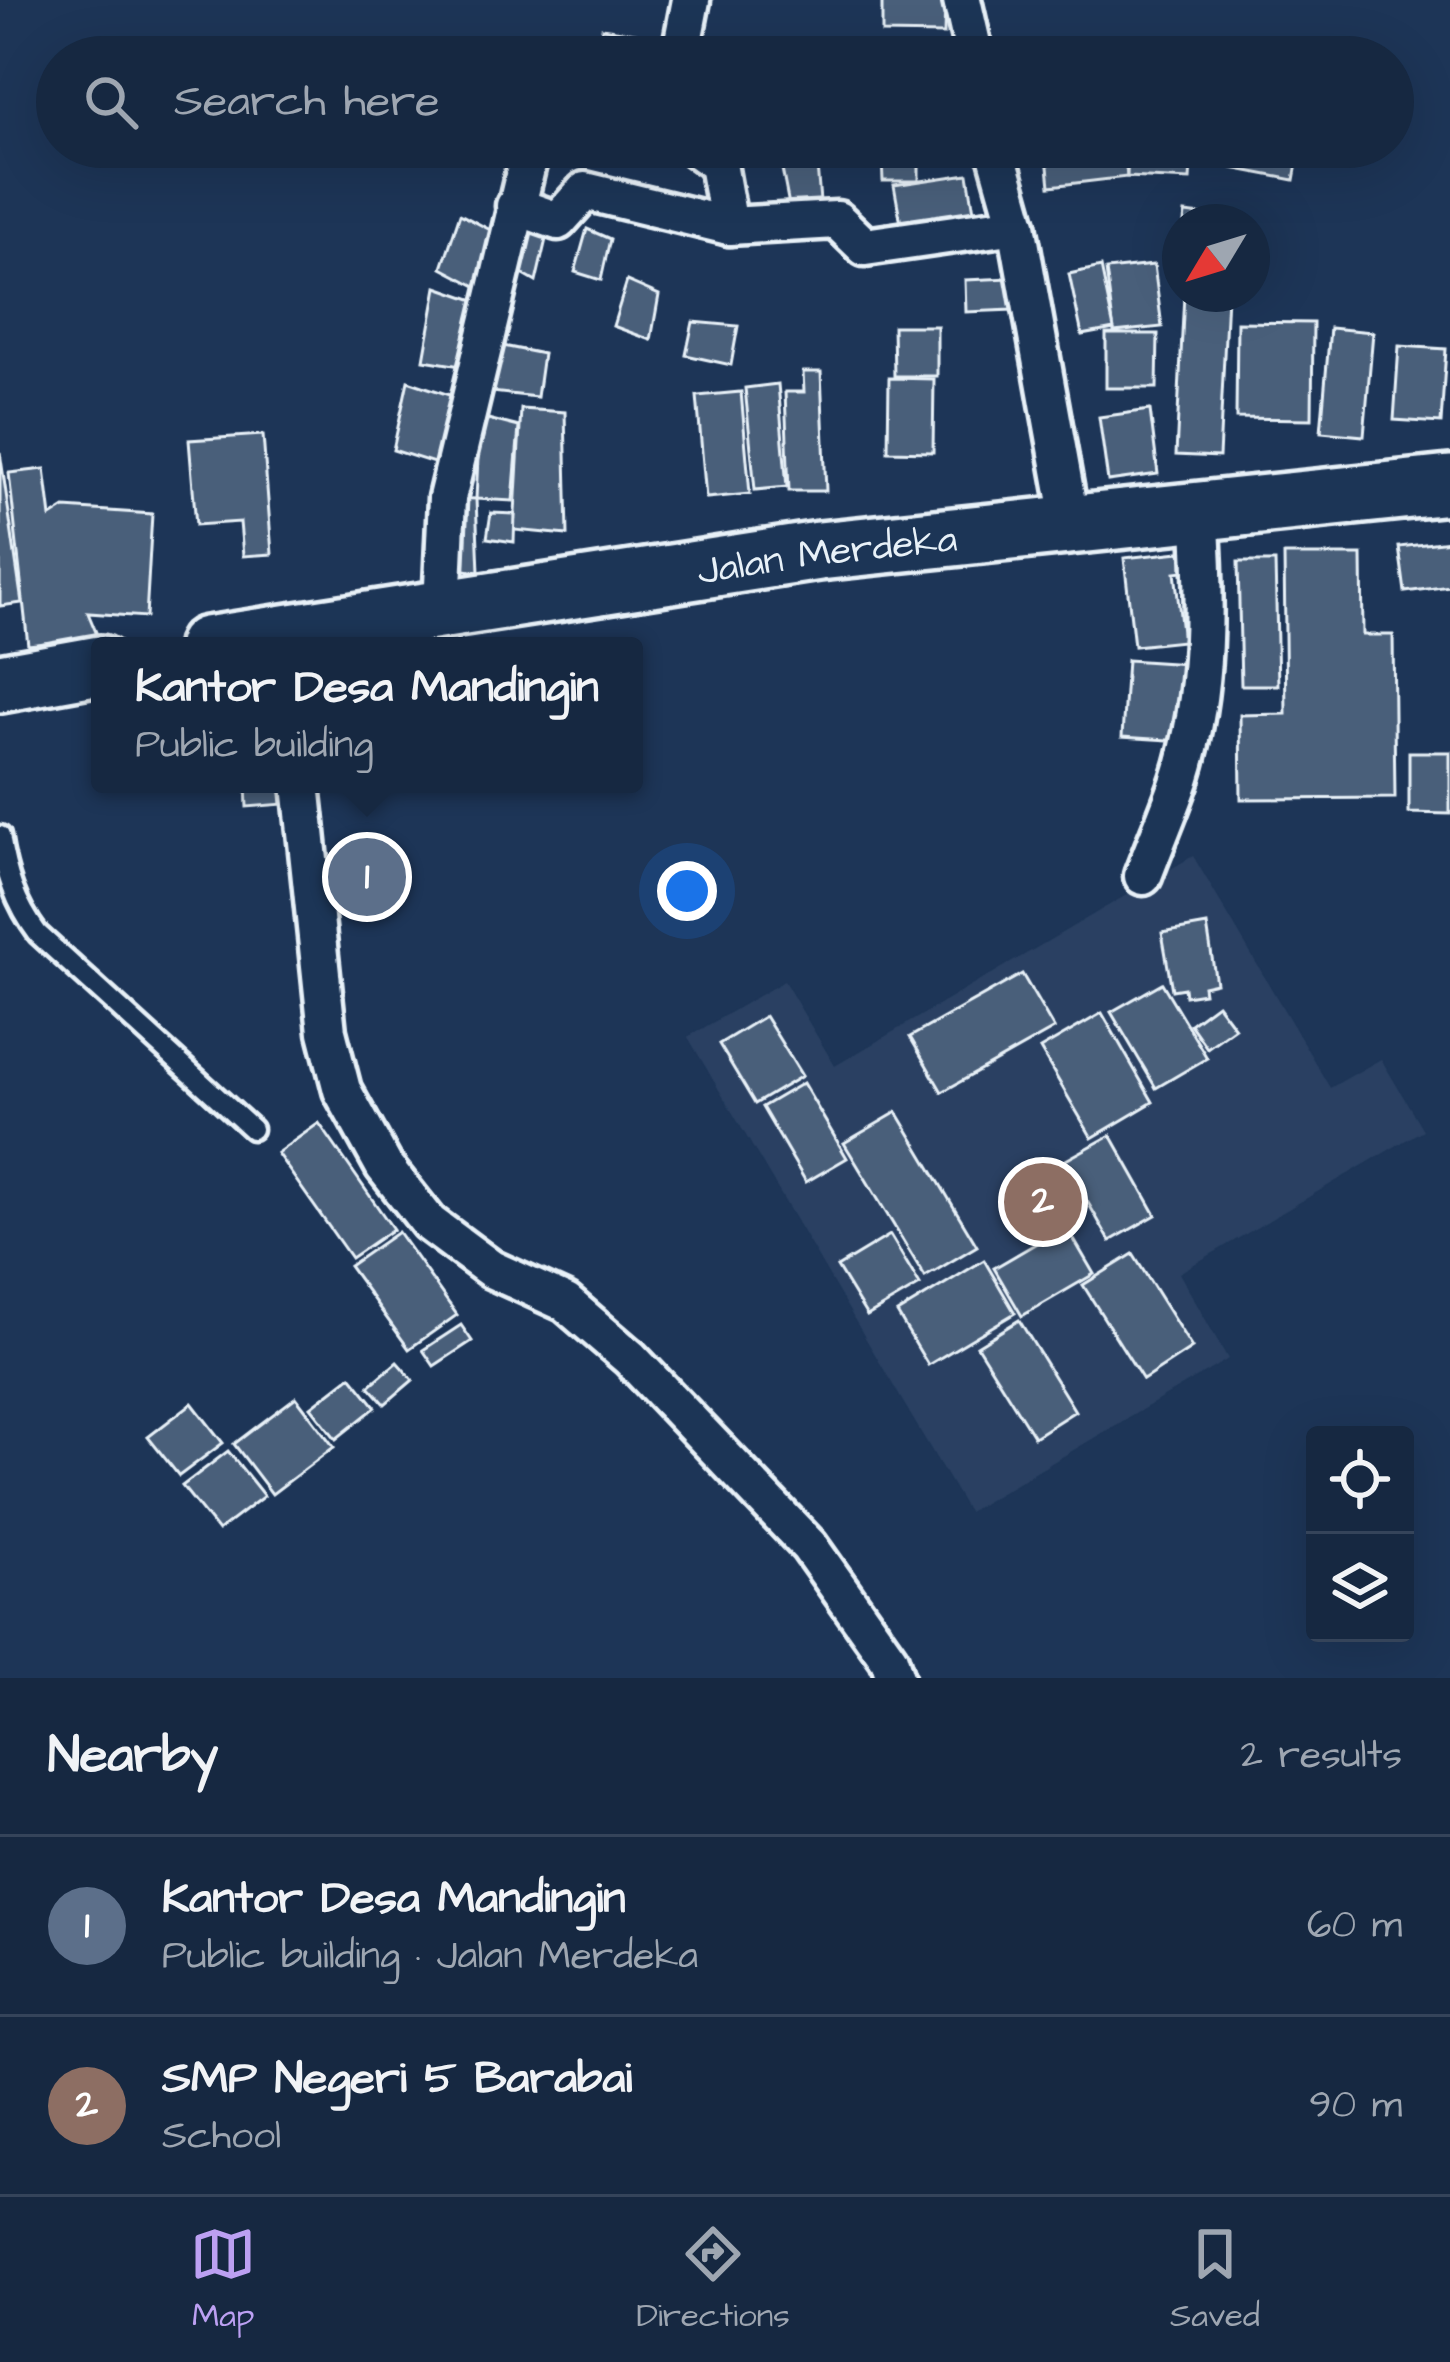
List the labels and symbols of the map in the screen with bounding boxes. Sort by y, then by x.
north arrow [1162,204,1270,312]
street label: Jalan Merdeka [694,513,960,600]
pin: 1 [328,832,406,922]
your location [657,861,717,921]
pin: 2 [1004,1157,1082,1247]

